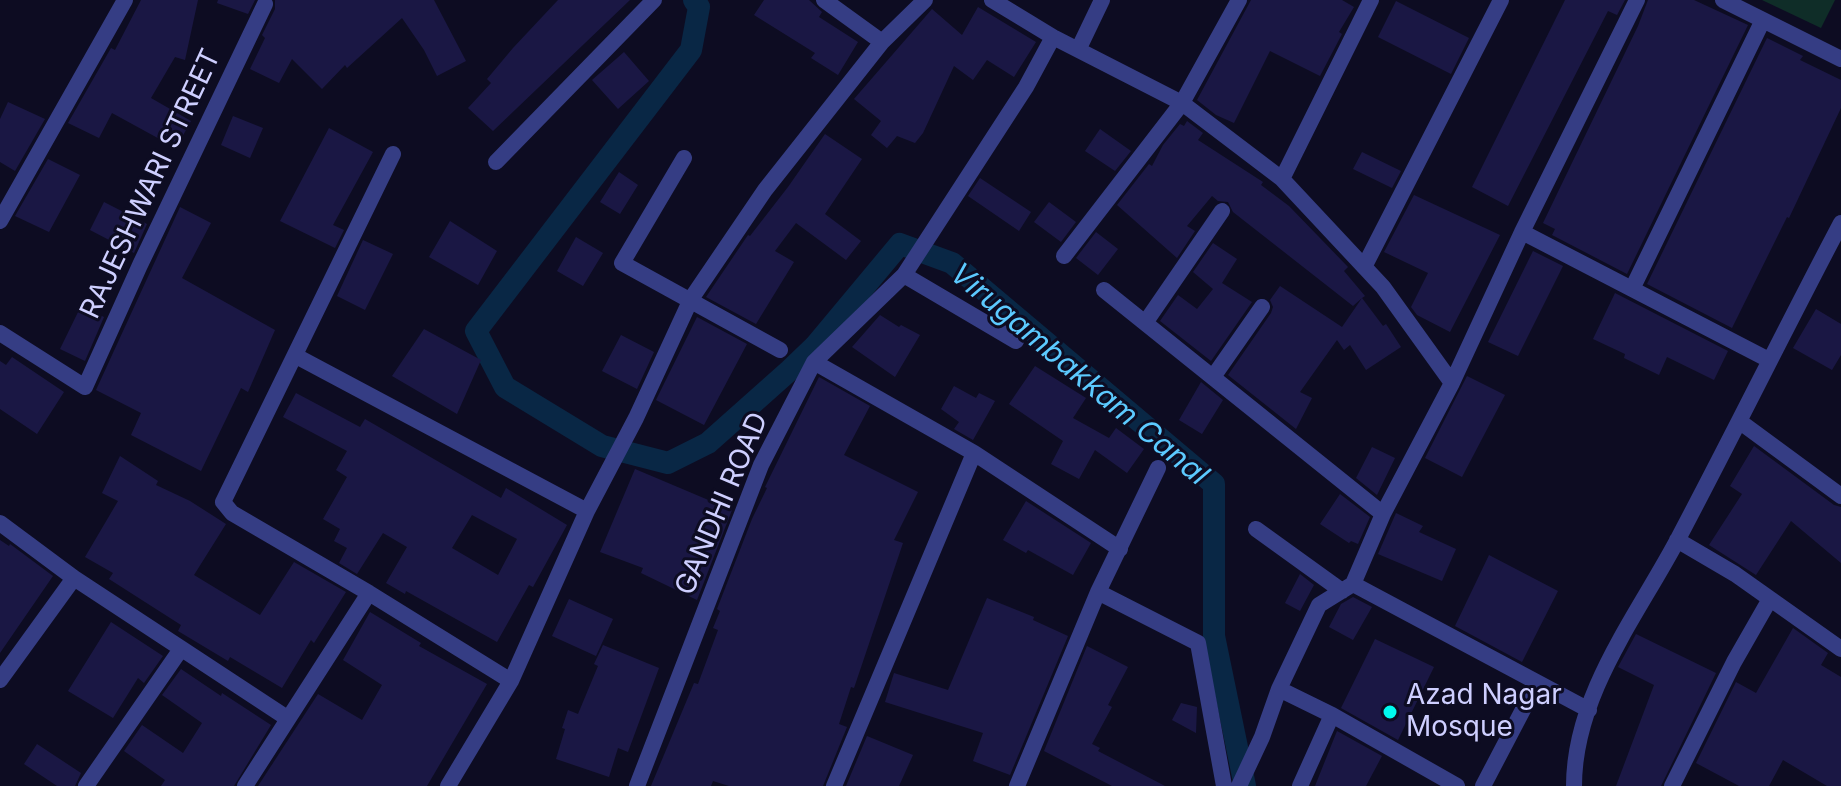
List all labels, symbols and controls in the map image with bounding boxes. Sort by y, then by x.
street label: RAJESHWARI STREET [74,44,228,324]
water label: Virugambakkam Canal [943,256,1215,494]
street label: GANDHI ROAD [668,408,776,600]
place label: Azad Nagar Mosque [1406,679,1562,745]
marker: Azad Nagar Mosque [1381,703,1399,721]

